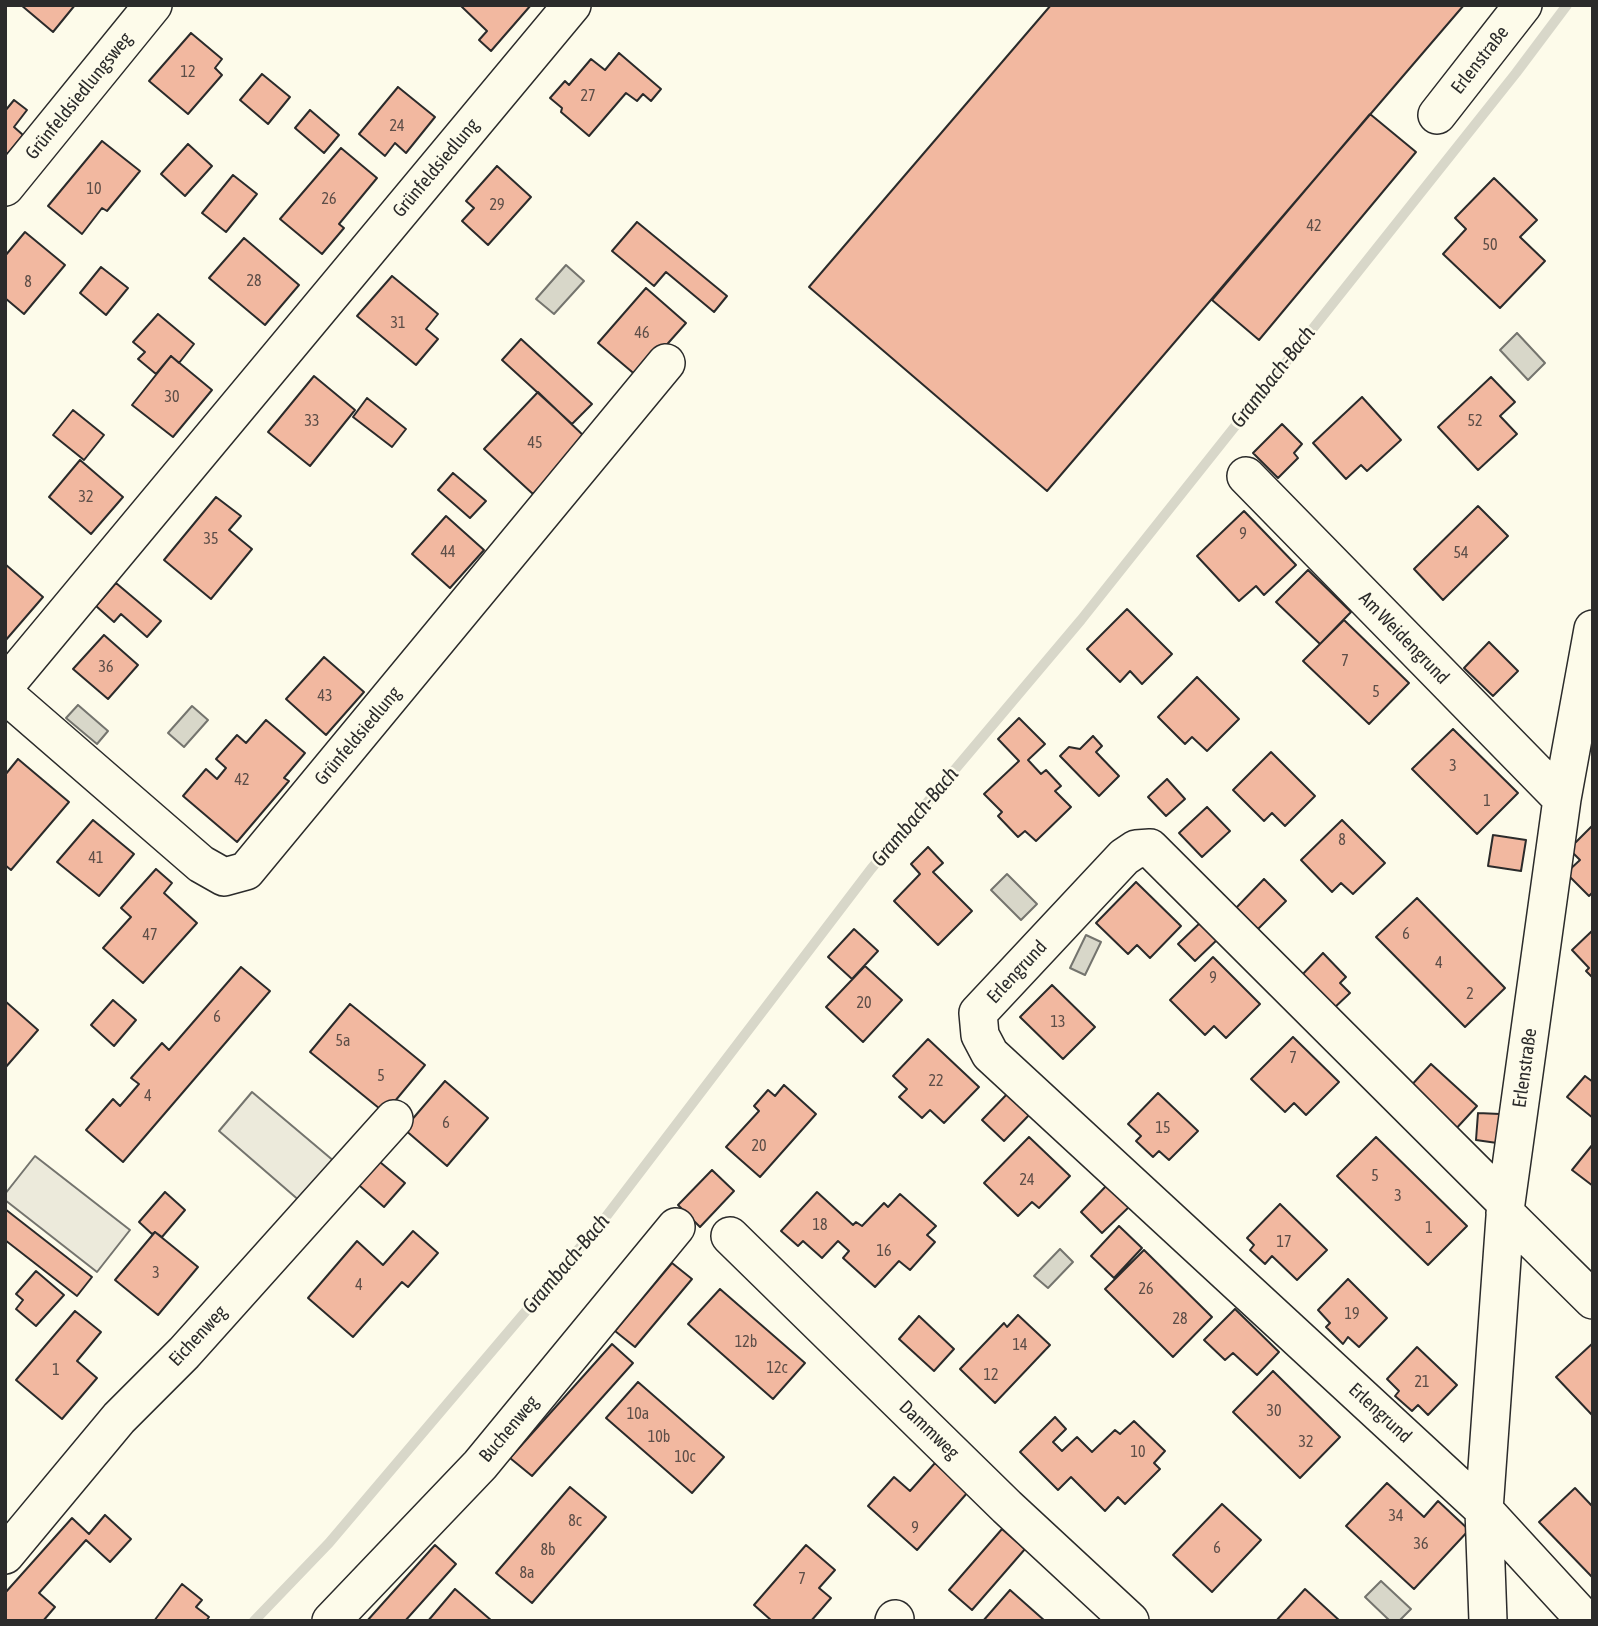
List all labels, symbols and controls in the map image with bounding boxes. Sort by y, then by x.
street label: Erlenstraße [1446,21,1514,99]
street label: Grünfeldsiedlungsweg [21,28,137,164]
house number: 12 [180,62,196,82]
house number: 27 [580,86,596,106]
street label: Grünfeldsiedlung [388,114,484,222]
house number: 24 [389,116,405,136]
house number: 10 [86,179,102,199]
house number: 26 [321,189,337,209]
house number: 29 [489,195,505,215]
house number: 42 [1306,216,1322,236]
house number: 50 [1482,235,1498,255]
house number: 28 [246,271,262,291]
house number: 8 [24,272,32,292]
house number: 31 [390,313,406,333]
water label: Grambach-Bach [1225,321,1321,433]
house number: 46 [634,323,650,343]
house number: 30 [164,387,180,407]
house number: 33 [304,411,320,431]
house number: 52 [1467,411,1483,431]
house number: 45 [527,433,543,453]
house number: 32 [78,487,94,507]
house number: 9 [1239,524,1247,544]
house number: 35 [203,529,219,549]
house number: 44 [440,542,456,562]
house number: 54 [1453,543,1469,563]
street label: Am Weidengrund [1354,587,1454,689]
house number: 7 [1341,651,1349,671]
house number: 36 [98,657,114,677]
street label: Grünfeldsiedlung [310,682,406,790]
house number: 5 [1372,682,1380,702]
house number: 43 [317,686,333,706]
house number: 3 [1449,756,1457,776]
water label: Grambach-Bach [866,762,964,872]
house number: 42 [234,770,250,790]
house number: 1 [1483,791,1491,811]
house number: 8 [1338,830,1346,850]
house number: 41 [88,848,104,868]
house number: 6 [1402,924,1410,944]
house number: 47 [142,925,158,945]
street label: Erlengrund [982,936,1052,1008]
house number: 4 [1435,953,1443,973]
house number: 9 [1209,968,1217,988]
house number: 2 [1466,984,1474,1004]
house number: 20 [856,993,872,1013]
house number: 6 [213,1007,221,1027]
house number: 13 [1050,1012,1066,1032]
street label: Erlenstraße [1508,1027,1542,1109]
house number: 5a [336,1031,350,1051]
house number: 7 [1289,1048,1297,1068]
house number: 5 [377,1066,385,1086]
house number: 22 [928,1071,944,1091]
house number: 4 [144,1086,152,1106]
house number: 6 [442,1113,450,1133]
house number: 15 [1155,1118,1171,1138]
house number: 20 [751,1136,767,1156]
house number: 5 [1371,1166,1379,1186]
house number: 24 [1019,1170,1035,1190]
house number: 3 [1394,1186,1402,1206]
water label: Grambach-Bach [517,1209,615,1319]
house number: 18 [812,1215,828,1235]
house number: 1 [1425,1218,1433,1238]
house number: 17 [1276,1232,1292,1252]
house number: 16 [876,1241,892,1261]
house number: 3 [152,1263,160,1283]
house number: 4 [355,1275,363,1295]
house number: 26 [1138,1279,1154,1299]
street label: Eichenweg [164,1301,232,1371]
house number: 19 [1344,1304,1360,1324]
house number: 28 [1172,1309,1188,1329]
house number: 12b [735,1332,757,1352]
house number: 14 [1012,1335,1028,1355]
house number: 12c [767,1358,787,1378]
house number: 1 [52,1360,60,1380]
house number: 12 [983,1365,999,1385]
house number: 21 [1414,1372,1430,1392]
street label: Erlengrund [1344,1378,1416,1448]
street label: Buchenweg [474,1391,544,1467]
street label: Dammweg [894,1396,964,1464]
house number: 30 [1266,1401,1282,1421]
house number: 10a [627,1404,649,1424]
house number: 10b [648,1427,670,1447]
house number: 32 [1298,1432,1314,1452]
house number: 10 [1130,1442,1146,1462]
house number: 10c [675,1447,695,1467]
house number: 34 [1388,1506,1404,1526]
house number: 8c [568,1511,582,1531]
house number: 9 [911,1518,919,1538]
house number: 36 [1413,1534,1429,1554]
house number: 6 [1213,1538,1221,1558]
house number: 8b [540,1540,556,1560]
house number: 8a [520,1563,534,1583]
house number: 7 [798,1569,806,1589]

